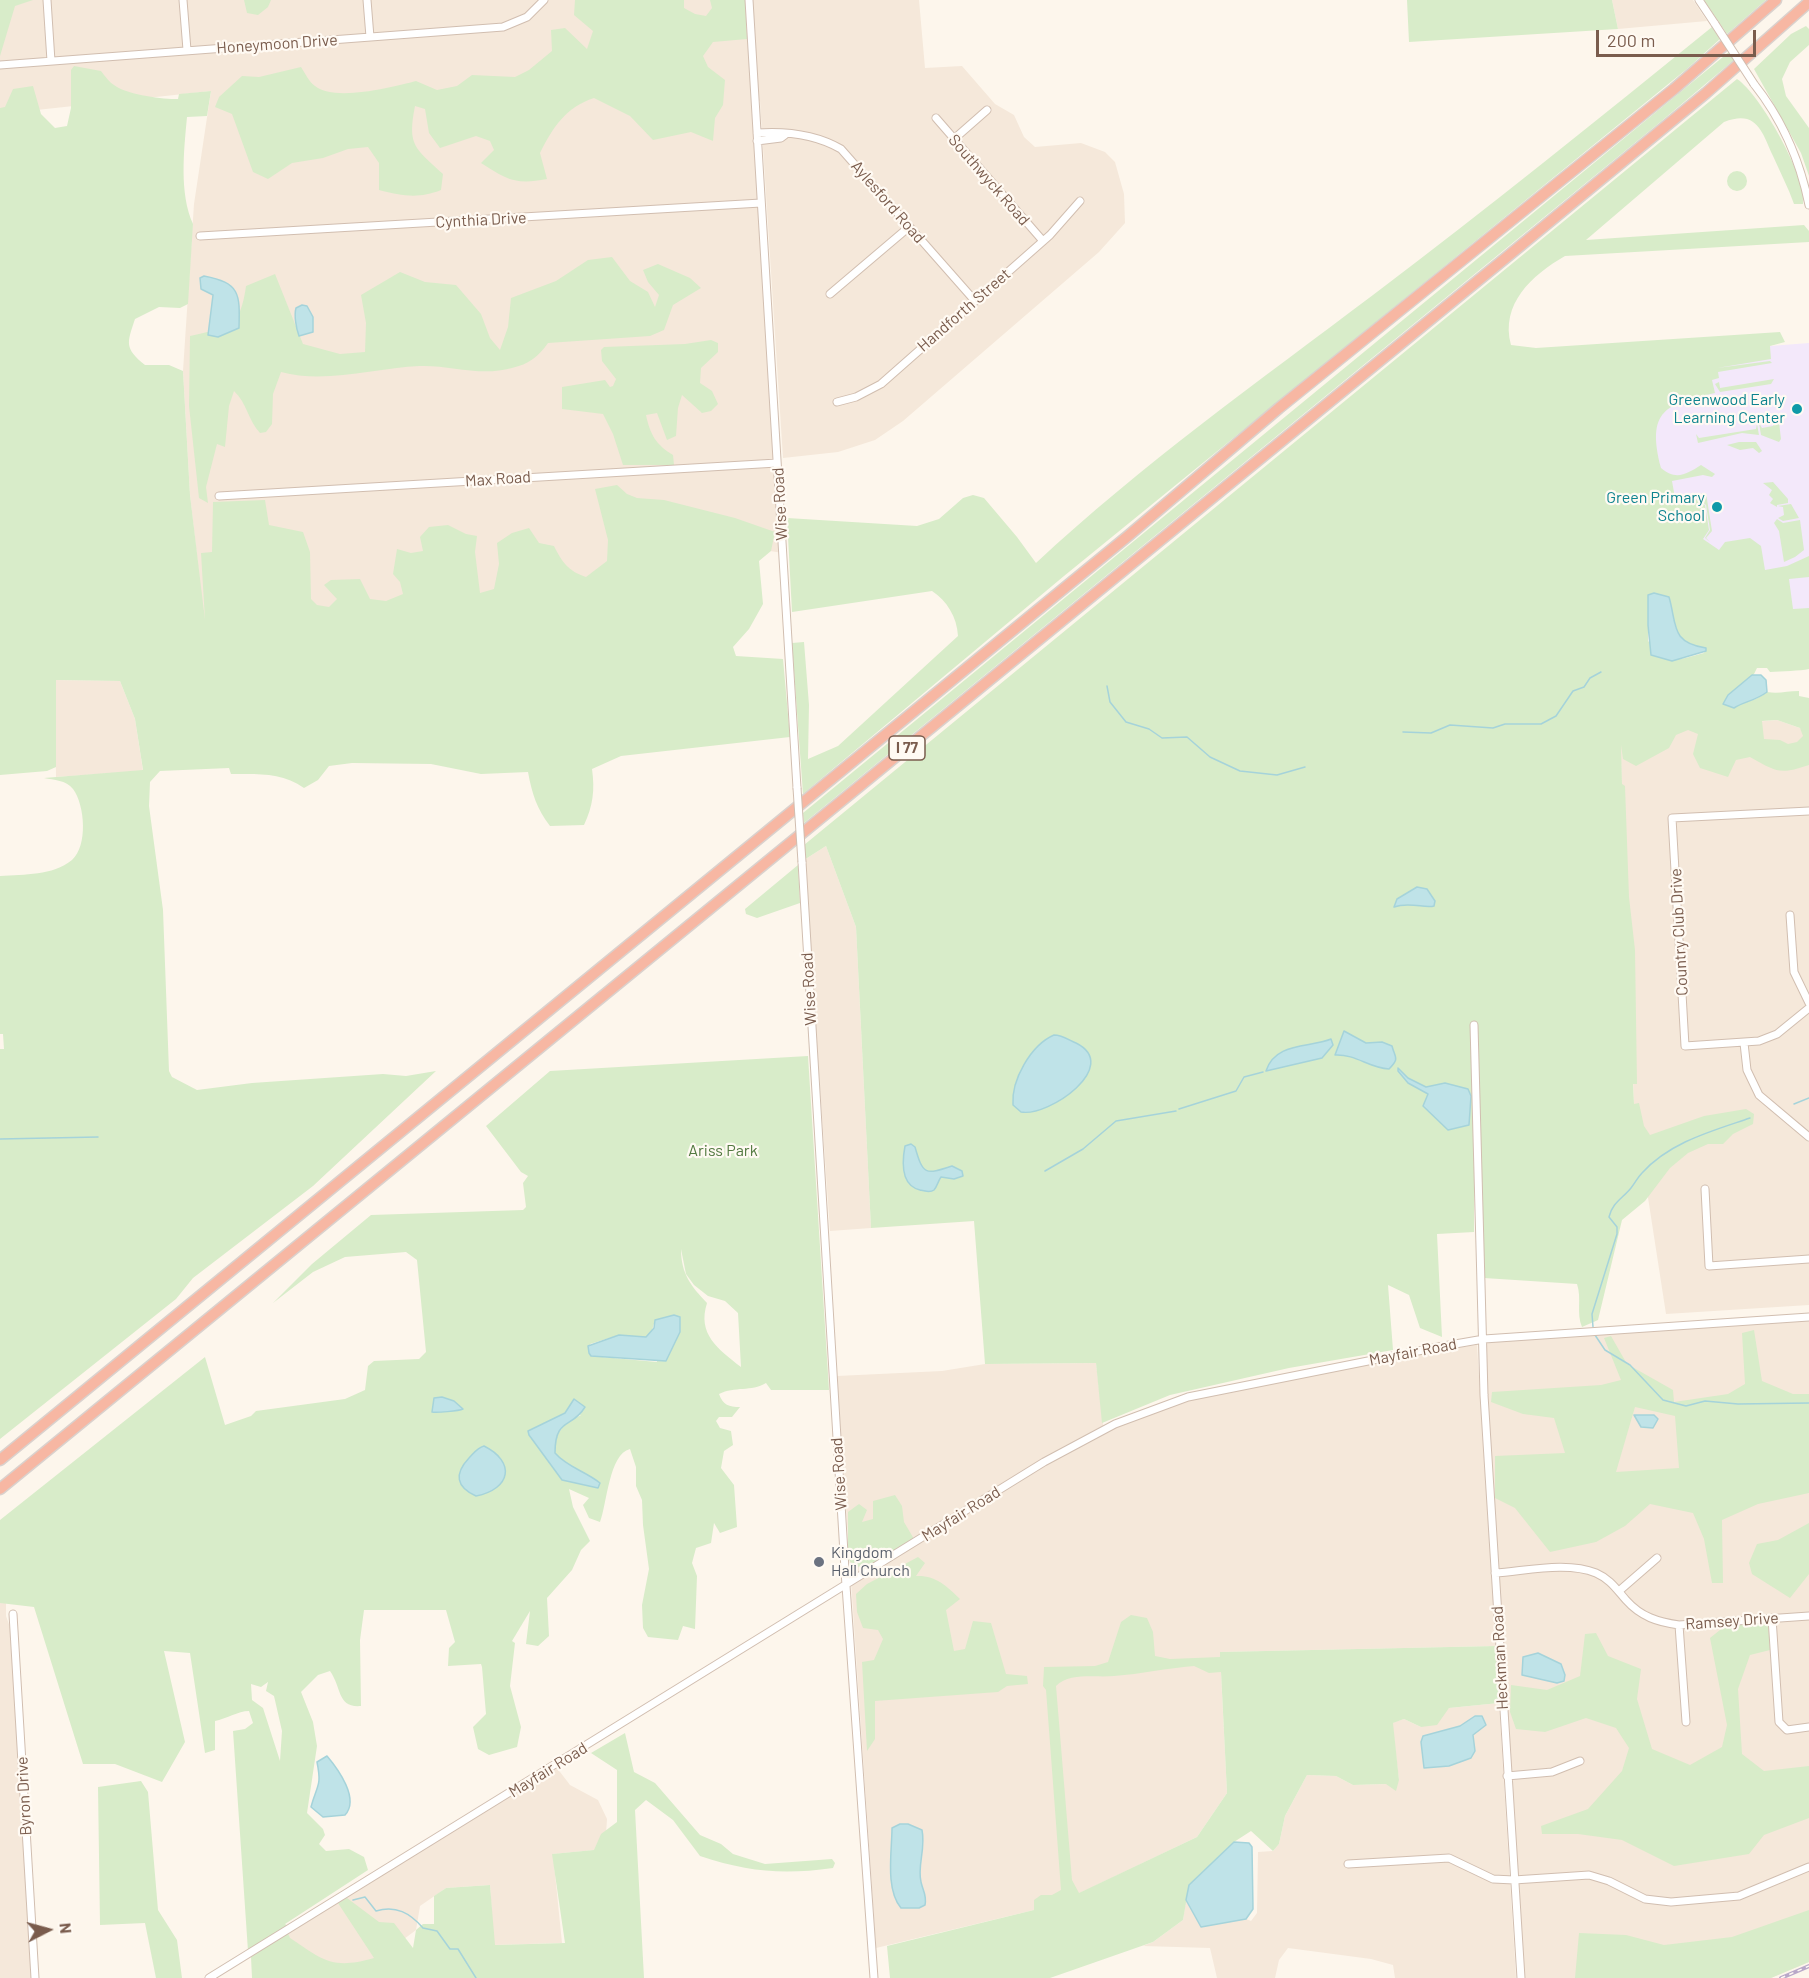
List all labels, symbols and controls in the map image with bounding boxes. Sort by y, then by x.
scale bar [1599,18,1760,56]
text: 200 m [1607,29,1655,51]
street label: Honeymoon Drive [216,30,338,58]
street label: Southwyck Road [944,130,1034,230]
street label: Aylesford Road [847,157,929,247]
street label: Cynthia Drive [435,208,527,232]
street label: Handforth Street [914,264,1014,356]
place label: Greenwood Early Learning Center [1669,390,1785,428]
marker: Greenwood Early Learning Center [1790,402,1804,416]
street label: Max Road [464,467,532,491]
street label: Wise Road [769,467,791,541]
place label: Green Primary School [1606,488,1705,526]
marker: Green Primary School [1710,500,1724,514]
road number: I 77 [889,736,925,760]
street label: Country Club Drive [1666,868,1692,996]
street label: Wise Road [798,952,820,1026]
park label: Ariss Park [688,1141,758,1161]
street label: Mayfair Road [1368,1334,1458,1370]
street label: Wise Road [827,1437,851,1511]
street label: Mayfair Road [918,1482,1004,1546]
place label: Kingdom Hall Church [831,1543,910,1581]
marker: Kingdom Hall Church [812,1555,826,1569]
street label: Heckman Road [1488,1606,1512,1710]
street label: Ramsey Drive [1685,1608,1779,1634]
street label: Mayfair Road [505,1738,591,1802]
street label: Byron Drive [12,1756,36,1836]
north arrow [18,1900,78,1960]
text: N [56,1922,76,1934]

